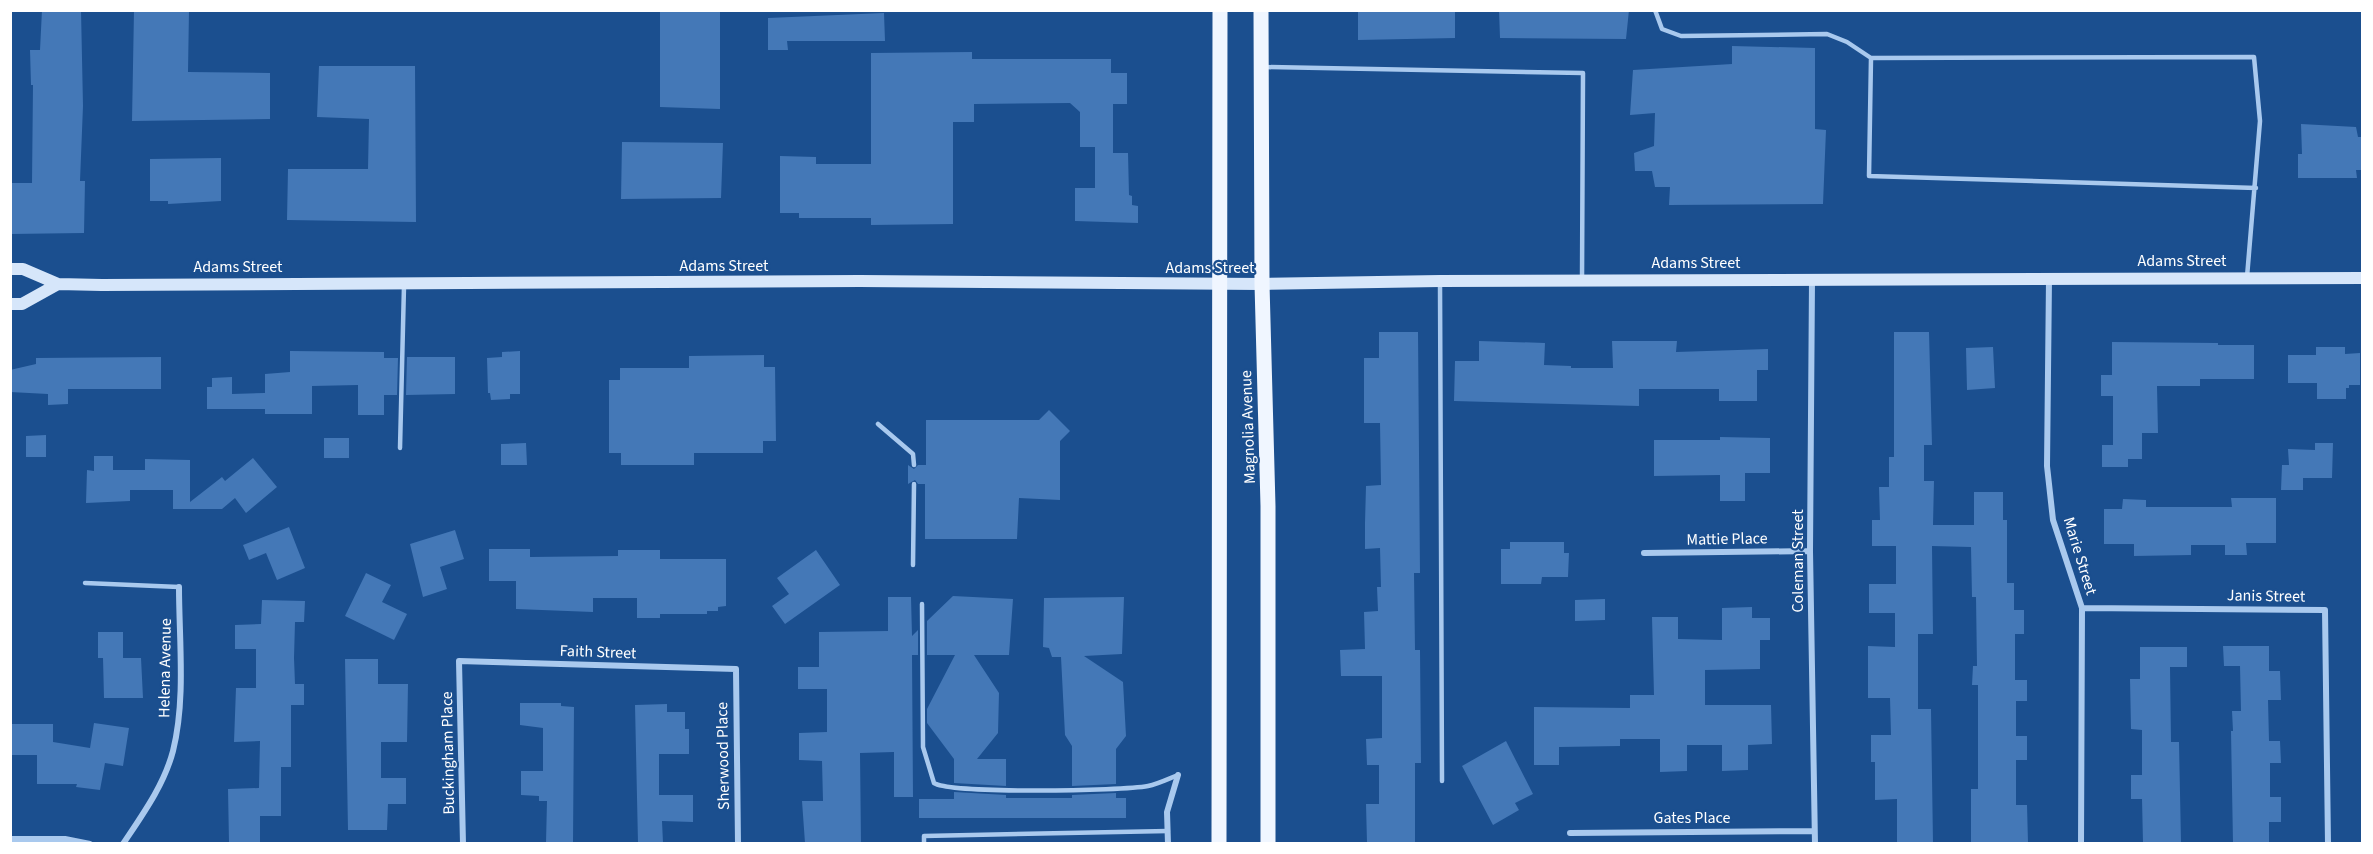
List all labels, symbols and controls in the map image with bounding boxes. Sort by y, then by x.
street label: Adams Street [2138,250,2227,272]
street label: Adams Street [1652,252,1741,274]
street label: Adams Street [680,255,769,277]
street label: Adams Street [194,256,283,278]
street label: Adams Street [1166,257,1255,279]
street label: Magnolia Avenue [1235,370,1261,484]
street label: Coleman Street [1787,509,1809,613]
street label: Marie Street [2058,514,2102,598]
street label: Mattie Place [1686,527,1768,551]
street label: Janis Street [2227,584,2306,608]
street label: Helena Avenue [153,618,177,718]
street label: Faith Street [559,640,637,664]
street label: Buckingham Place [436,691,460,815]
street label: Sherwood Place [711,702,735,810]
street label: Gates Place [1654,807,1730,829]

